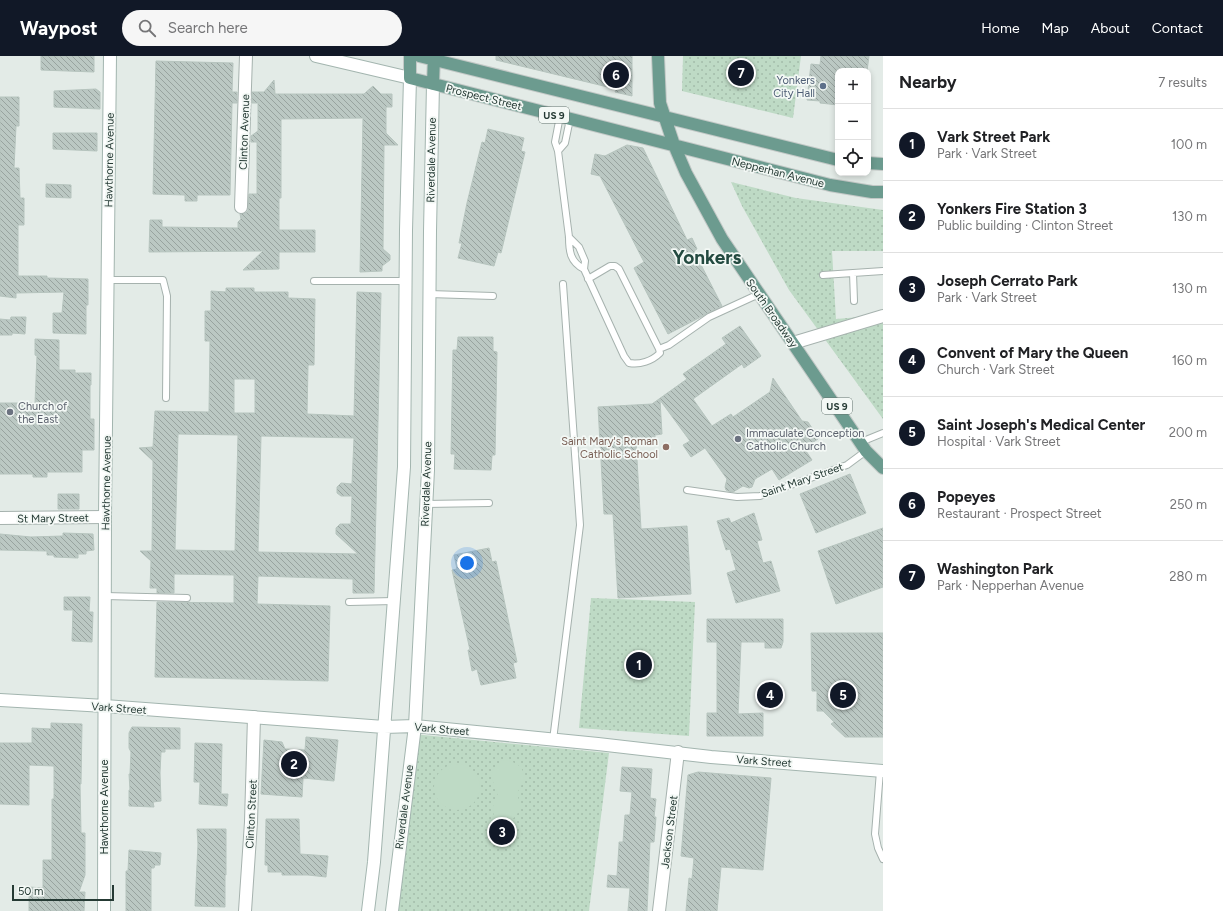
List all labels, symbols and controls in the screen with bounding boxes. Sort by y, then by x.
search box [122,10,402,46]
text: Waypost [20,17,98,40]
icon: search [136,17,158,39]
text: Search here [168,19,248,37]
text: Home [981,20,1020,37]
text: Map [1042,20,1069,37]
text: About [1091,20,1130,37]
text: Contact [1152,20,1203,37]
pin: 7 [728,58,754,88]
pin: 6 [603,60,629,90]
map controls [835,68,871,176]
button: + [835,68,871,104]
text: Nearby [899,72,957,92]
place label: Yonkers City Hall [773,74,815,100]
text: 7 results [1158,75,1207,90]
marker: Yonkers City Hall [818,81,828,91]
street label: Prospect Street [445,82,523,113]
street label: Clinton Avenue [237,94,252,170]
button: − [835,104,871,140]
road number: US 9 [539,107,569,123]
street label: Hawthorne Avenue [102,112,117,208]
street label: Riverdale Avenue [424,117,439,203]
text: Vark Street Park [937,128,1050,146]
text: 1 [909,137,915,152]
text: 100 m [1171,137,1207,152]
button: locate [835,140,871,176]
text: Park · Vark Street [937,146,1037,161]
street label: Nepperhan Avenue [730,155,826,190]
text: Yonkers Fire Station 3 [937,200,1087,218]
text: 2 [908,209,916,224]
text: 130 m [1172,209,1207,224]
text: Public building · Clinton Street [937,218,1113,233]
district label: Yonkers [673,246,742,269]
text: Joseph Cerrato Park [937,272,1078,290]
street label: South Broadway [743,276,800,350]
text: 3 [908,281,916,296]
text: 130 m [1172,281,1207,296]
text: Park · Vark Street [937,290,1037,305]
text: Convent of Mary the Queen [937,344,1128,362]
text: 4 [908,353,916,368]
text: 160 m [1172,353,1207,368]
text: Church · Vark Street [937,362,1055,377]
road number: US 9 [822,398,852,414]
place label: Church of the East [18,400,68,426]
marker: Church of the East [5,407,15,417]
text: Saint Joseph's Medical Center [937,416,1145,434]
text: 5 [908,425,916,440]
text: 200 m [1169,425,1207,440]
place label: Immaculate Conception Catholic Church [746,427,864,453]
marker: Immaculate Conception Catholic Church [733,434,743,444]
text: Hospital · Vark Street [937,434,1061,449]
street label: Hawthorne Avenue [99,435,114,531]
place label: Saint Mary's Roman Catholic School [561,435,658,461]
street label: Riverdale Avenue [419,441,434,527]
marker: Saint Mary's Roman Catholic School [661,442,671,452]
street label: Saint Mary Street [759,460,845,501]
text: Popeyes [937,488,995,506]
text: 6 [908,497,916,512]
text: 250 m [1170,497,1207,512]
text: Restaurant · Prospect Street [937,506,1102,521]
street label: St Mary Street [17,511,89,526]
your location [457,553,477,573]
text: Washington Park [937,560,1054,578]
text: 7 [908,569,916,584]
text: 280 m [1169,569,1207,584]
text: Park · Nepperhan Avenue [937,578,1084,593]
pin: 1 [626,650,652,680]
pin: 4 [757,680,783,710]
pin: 5 [830,680,856,710]
street label: Vark Street [91,700,147,717]
street label: Vark Street [414,721,470,738]
pin: 2 [281,749,307,779]
street label: Vark Street [736,753,792,770]
street label: Hawthorne Avenue [98,760,111,854]
street label: Riverdale Avenue [393,764,416,850]
street label: Clinton Street [243,779,260,849]
street label: Jackson Street [659,795,680,869]
pin: 3 [489,817,515,847]
scale bar [12,883,114,902]
text: 50 m [18,885,43,898]

